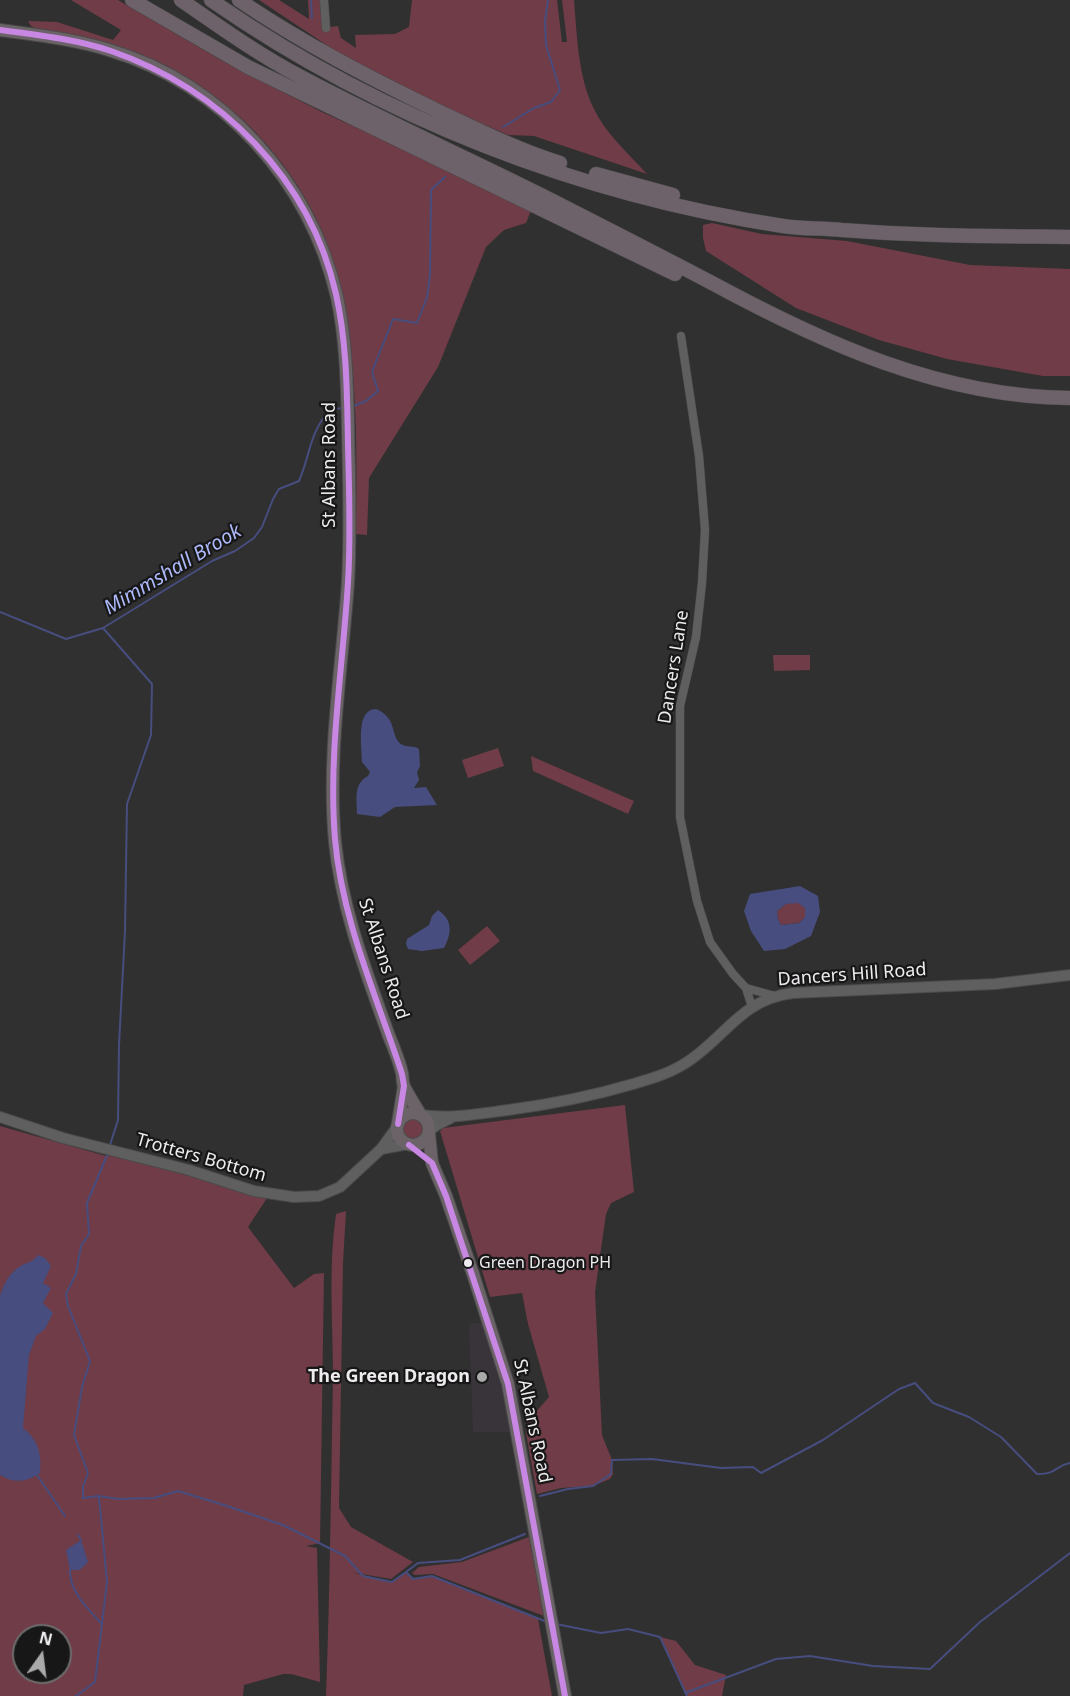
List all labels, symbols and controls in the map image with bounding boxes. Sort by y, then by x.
street label: St Albans Road [319,402,341,528]
water label: Mimmshall Brook [100,520,246,620]
street label: Dancers Lane [654,609,694,725]
street label: St Albans Road [353,896,413,1022]
street label: Dancers Hill Road [777,959,927,991]
street label: Trotters Bottom [133,1129,269,1187]
place label: Green Dragon PH [479,1253,611,1273]
marker: Green Dragon PH [462,1257,474,1269]
street label: St Albans Road [508,1357,556,1485]
place label: The Green Dragon [308,1366,470,1388]
marker: The Green Dragon [475,1370,489,1384]
north arrow [12,1624,72,1684]
text: N [37,1626,55,1651]

